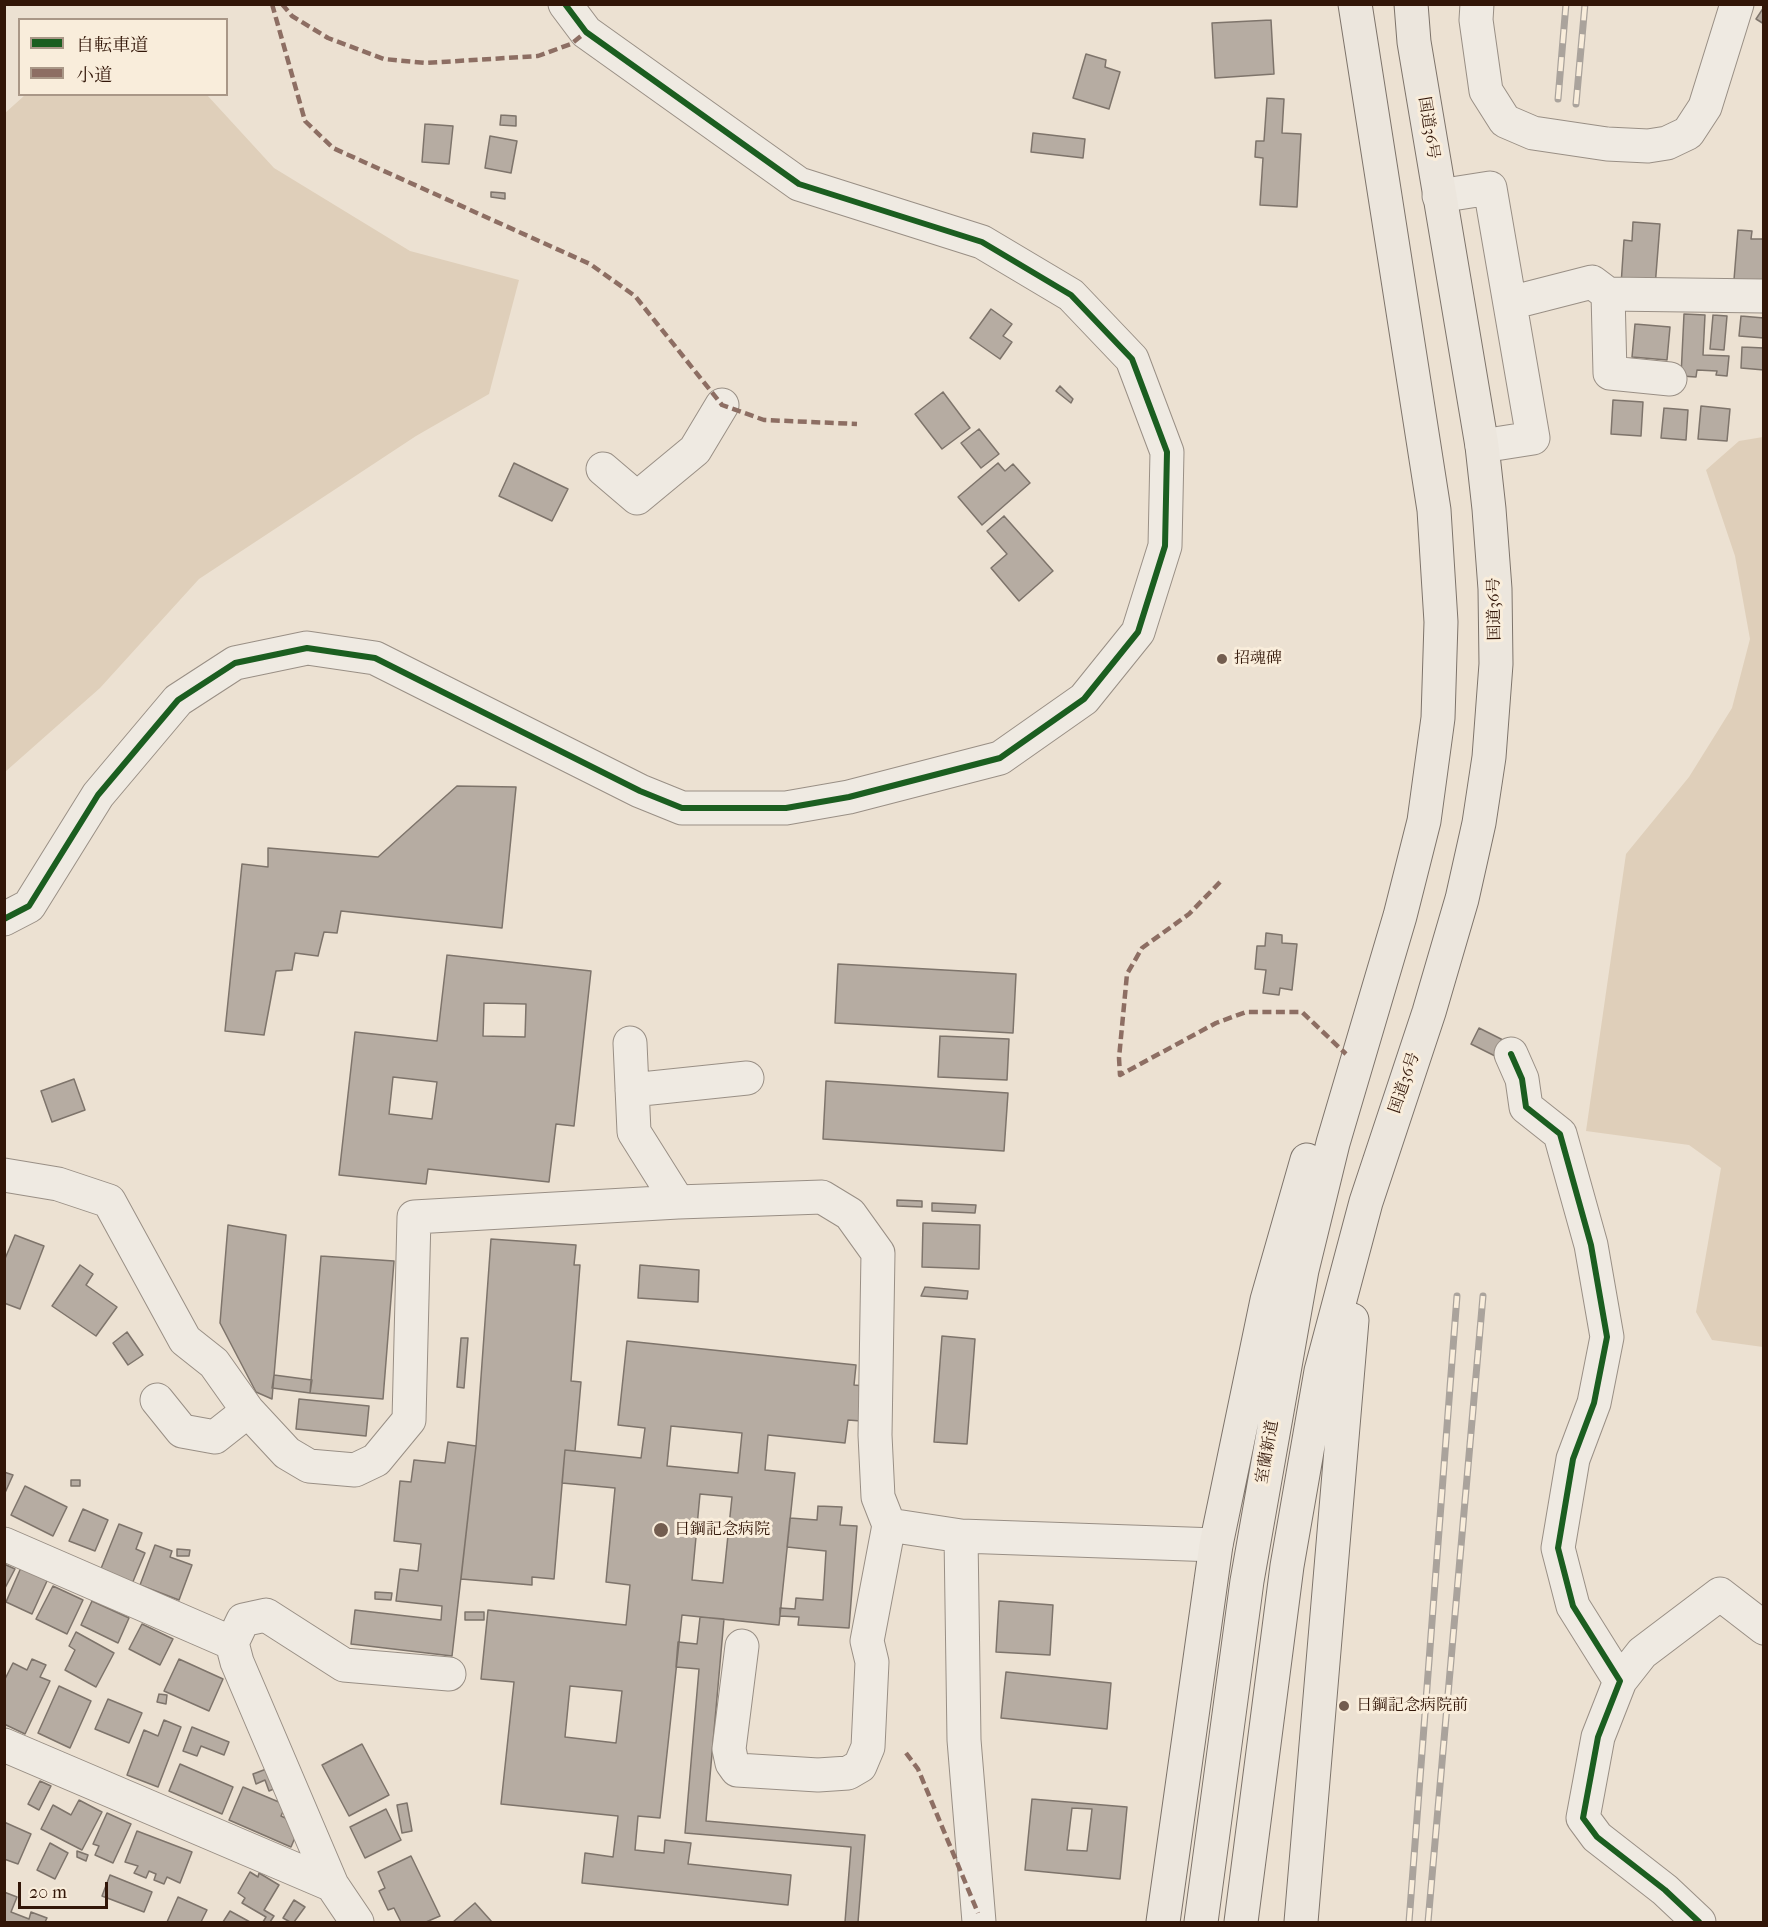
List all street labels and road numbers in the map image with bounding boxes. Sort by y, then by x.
street label: 国道36号 [1414,95,1442,161]
street label: 国道36号 [1485,577,1505,641]
street label: 国道36号 [1386,1050,1424,1116]
street label: 室蘭新道 [1253,1419,1283,1485]

